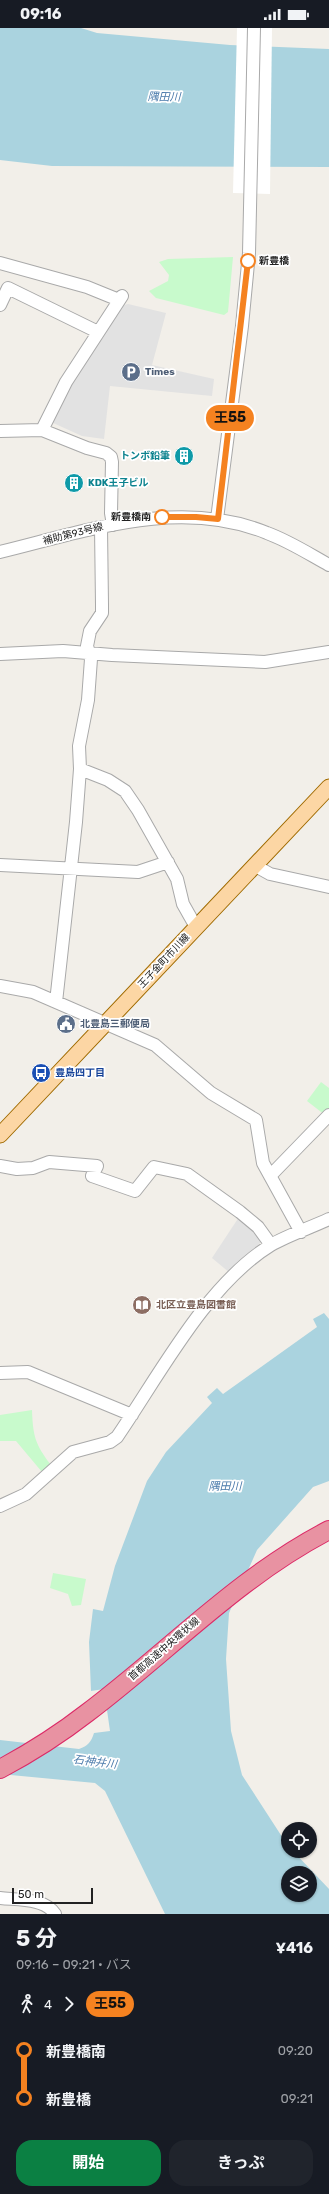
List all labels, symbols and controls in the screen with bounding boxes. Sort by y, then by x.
text: 09:16 [20,5,61,23]
water label: 隅田川 [147,90,182,104]
marker: 新豊橋 [240,253,256,269]
place label: 新豊橋 [259,255,289,267]
parking icon: Times [120,361,142,383]
place label: Times [145,366,175,378]
line badge: 王55 [207,405,253,431]
text: 王55 [214,409,246,426]
building icon: トンボ鉛筆 [173,445,195,467]
place label: トンボ鉛筆 [120,450,170,462]
building icon: KDK王子ビル [63,472,85,494]
place label: KDK王子ビル [88,477,148,489]
marker: 新豊橋南 [154,509,170,525]
place label: 新豊橋南 [111,511,151,523]
street label: 補助第93号線 [42,521,104,547]
street label: 王子金町市川線 [136,931,192,991]
public building icon: 北豊島三郵便局 [55,1013,77,1035]
place label: 北豊島三郵便局 [80,1018,150,1030]
bus stop icon: 豊島四丁目 [30,1062,52,1084]
place label: 豊島四丁目 [55,1067,105,1079]
library icon: 北区立豊島図書館 [131,1294,153,1316]
place label: 北区立豊島図書館 [156,1299,236,1311]
water label: 隅田川 [209,1480,242,1493]
street label: 首都高速中央環状線 [126,1615,202,1683]
water label: 石神井川 [72,1753,119,1771]
map controls [281,1822,317,1902]
button: locate [281,1822,317,1858]
button: layers [281,1866,317,1902]
scale bar [12,1886,93,1905]
text: 50 m [18,1888,44,1901]
text: 5 分 [16,1925,57,1952]
text: ¥416 [276,1939,313,1957]
text: 09:16 – 09:21 · バス [16,1957,132,1972]
icon: walk [16,1993,38,2015]
icon: forward [58,1993,80,2015]
text: 王55 [94,1995,126,2012]
text: 4 [44,1997,52,2012]
text: 新豊橋南 [46,2043,106,2061]
text: 09:20 [278,2043,313,2058]
text: 新豊橋 [46,2091,91,2109]
text: 09:21 [281,2091,313,2106]
button: 開始 [16,2140,161,2186]
button: きっぷ [169,2140,313,2186]

